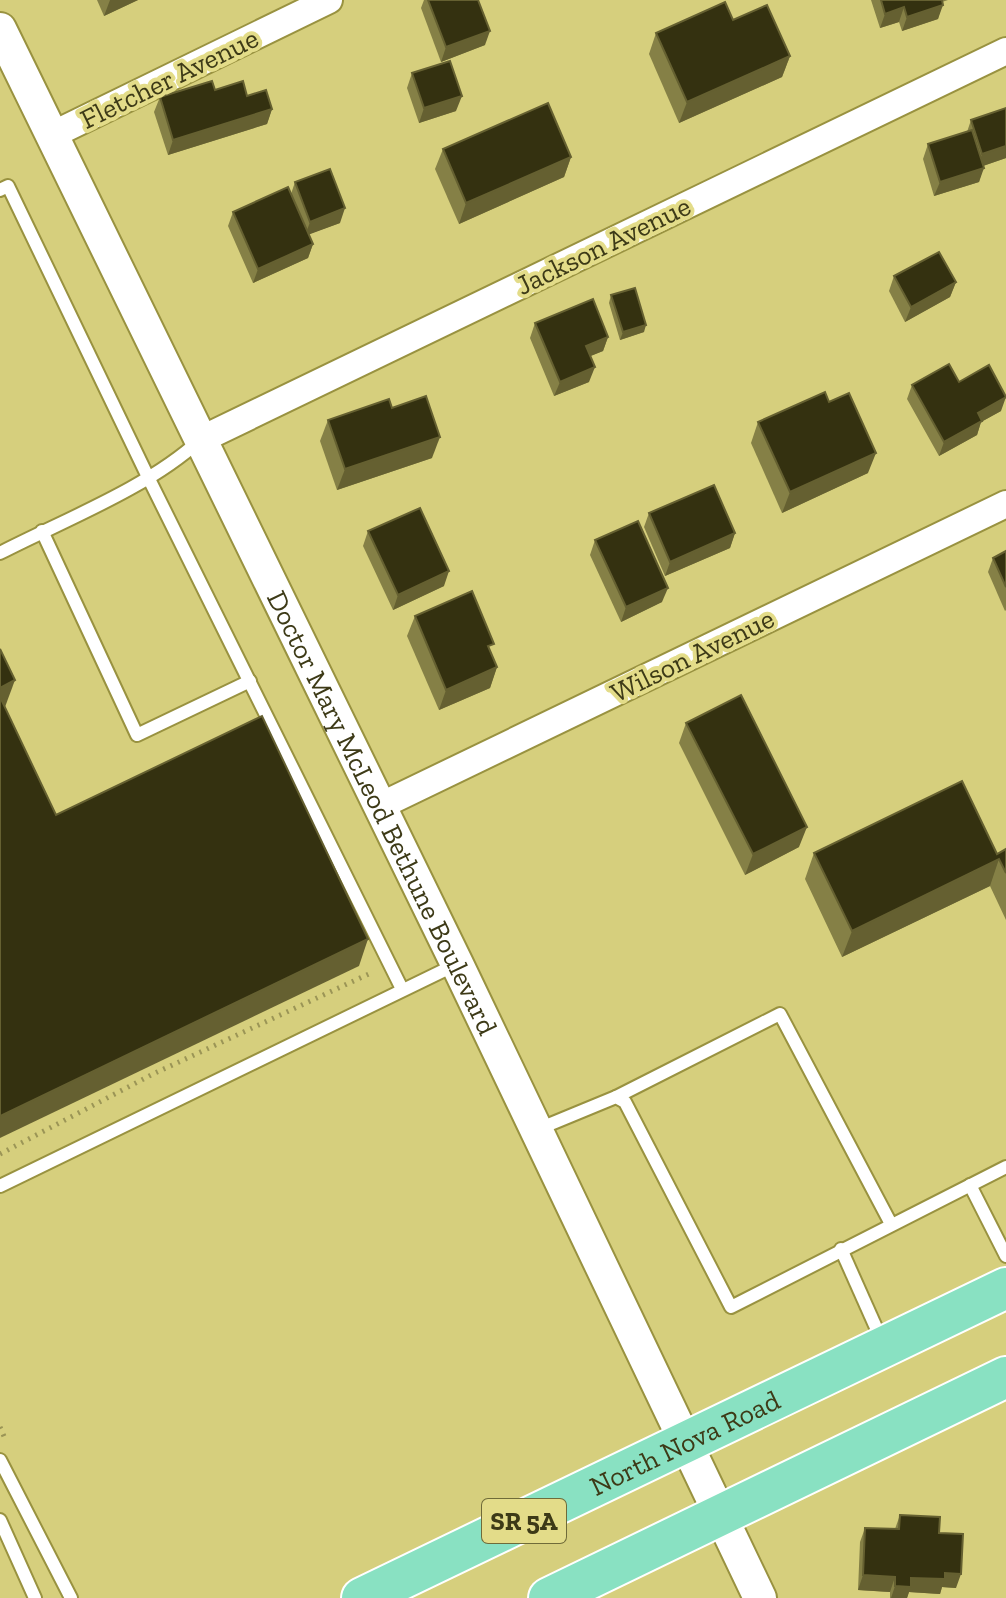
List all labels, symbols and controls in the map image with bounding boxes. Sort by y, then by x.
street label: Fletcher Avenue [75,21,264,136]
street label: Jackson Avenue [511,189,696,302]
street label: Doctor Mary McLeod Bethune Boulevard [260,585,504,1040]
street label: Wilson Avenue [605,602,779,709]
street label: North Nova Road [584,1383,785,1503]
road number: SR 5A [482,1499,566,1543]

